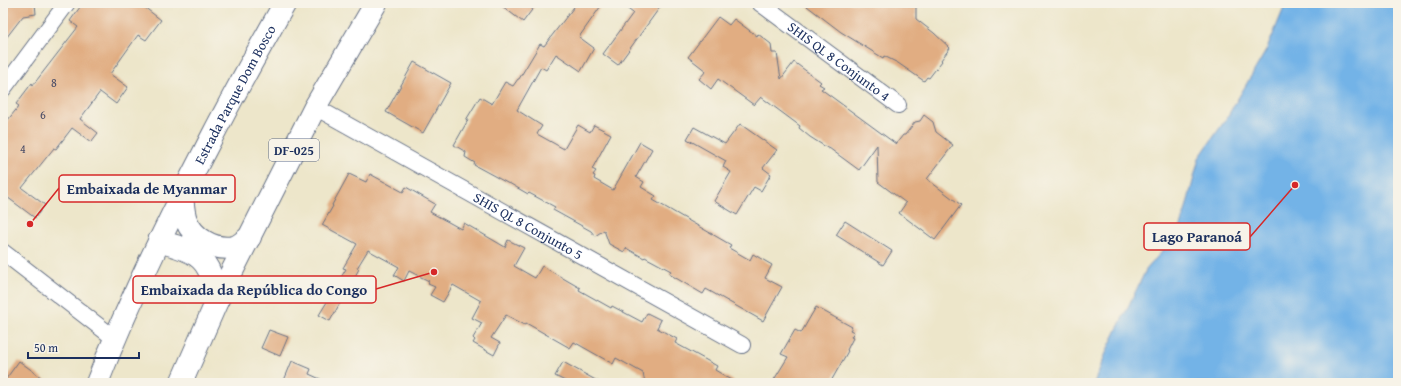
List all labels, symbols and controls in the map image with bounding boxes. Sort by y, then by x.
street label: SHIS QL 8 Conjunto 4 [784,17,894,106]
street label: Estrada Parque Dom Bosco [189,21,281,168]
house number: 8 [51,74,57,91]
house number: 6 [40,106,46,123]
road number: DF-025 [269,139,319,161]
house number: 4 [20,140,26,157]
callout: Embaixada de Myanmar [59,175,235,202]
text: Embaixada de Myanmar [67,178,227,199]
street label: SHIS QL 8 Conjunto 5 [470,187,586,264]
callout: Lago Paranoá [1144,223,1250,250]
text: Lago Paranoá [1152,226,1242,247]
callout: Embaixada da República do Congo [133,276,376,303]
text: Embaixada da República do Congo [141,279,367,300]
scale bar [28,334,139,360]
text: 50 m [34,339,58,356]

